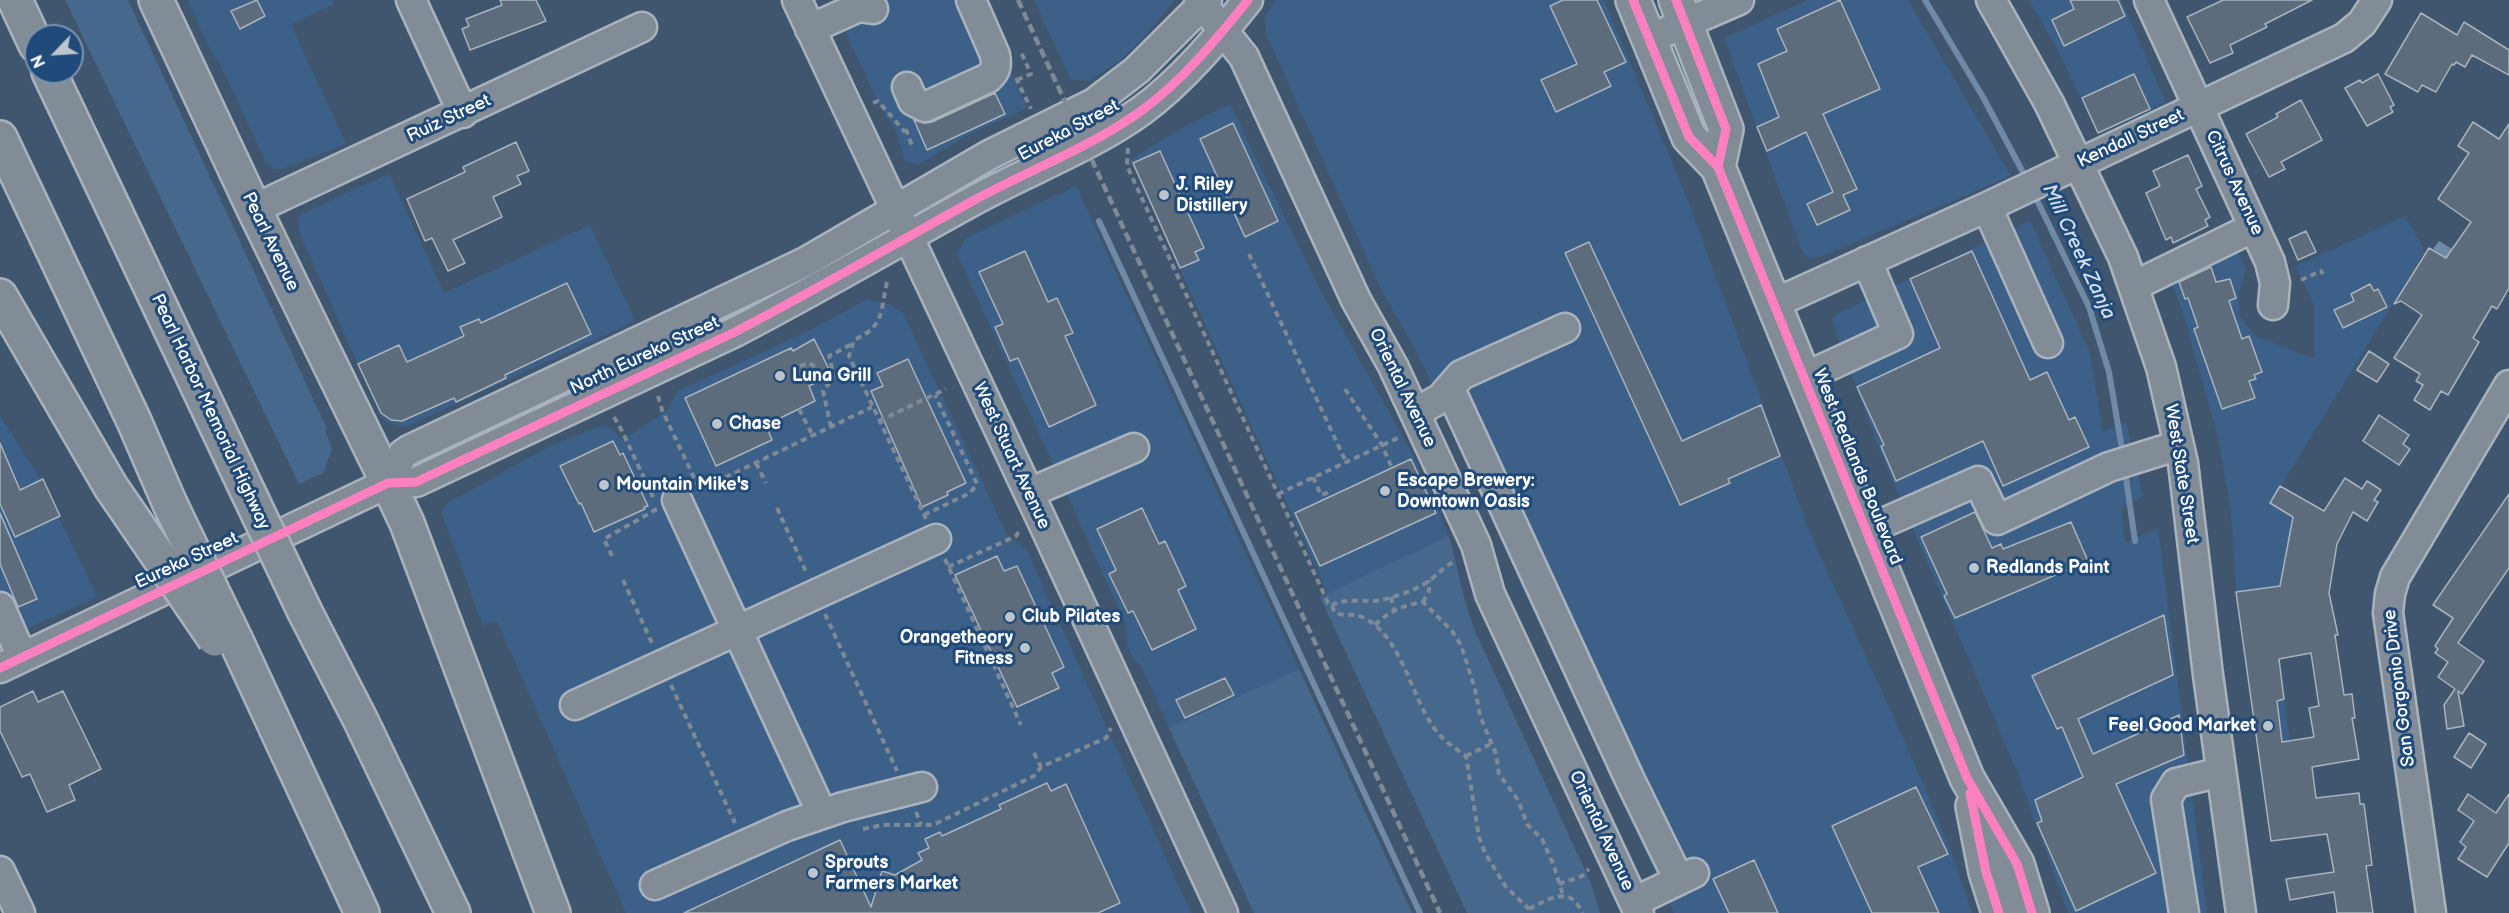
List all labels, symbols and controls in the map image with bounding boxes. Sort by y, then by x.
north arrow [24,24,84,84]
text: N [28,52,50,70]
street label: Ruiz Street [404,90,494,148]
street label: Eureka Street [1015,95,1123,167]
street label: Kendall Street [2074,105,2188,173]
street label: Citrus Avenue [2200,127,2268,239]
place label: J. Riley Distillery [1176,174,1247,216]
water label: Mill Creek Zanja [2036,181,2120,323]
marker: J. Riley Distillery [1157,188,1171,202]
street label: Pearl Avenue [237,189,303,295]
street label: Pearl Harbor Memorial Highway [146,291,274,533]
street label: North Eureka Street [567,312,723,400]
street label: Oriental Avenue [1364,325,1440,451]
place label: Luna Grill [792,365,871,387]
street label: West Redlands Boulevard [1808,366,1906,568]
marker: Luna Grill [773,369,787,383]
street label: West Stuart Avenue [968,379,1054,533]
street label: West State Street [2159,402,2203,546]
place label: Chase [729,413,781,435]
marker: Chase [710,417,724,431]
place label: Escape Brewery: Downtown Oasis [1397,470,1535,512]
place label: Mountain Mike's [616,474,749,496]
marker: Mountain Mike's [597,478,611,492]
marker: Escape Brewery: Downtown Oasis [1378,484,1392,498]
street label: Eureka Street [132,528,242,594]
place label: Redlands Paint [1986,557,2110,579]
marker: Redlands Paint [1967,561,1981,575]
place label: Club Pilates [1022,606,1120,628]
street label: San Gorgonio Drive [2380,608,2420,768]
marker: Club Pilates [1003,610,1017,624]
place label: Orangetheory Fitness [900,627,1013,670]
marker: Orangetheory Fitness [1018,641,1032,655]
place label: Feel Good Market [2108,715,2256,737]
marker: Feel Good Market [2261,719,2275,733]
street label: Oriental Avenue [1564,768,1638,894]
place label: Sprouts Farmers Market [825,852,958,894]
marker: Sprouts Farmers Market [806,866,820,880]

